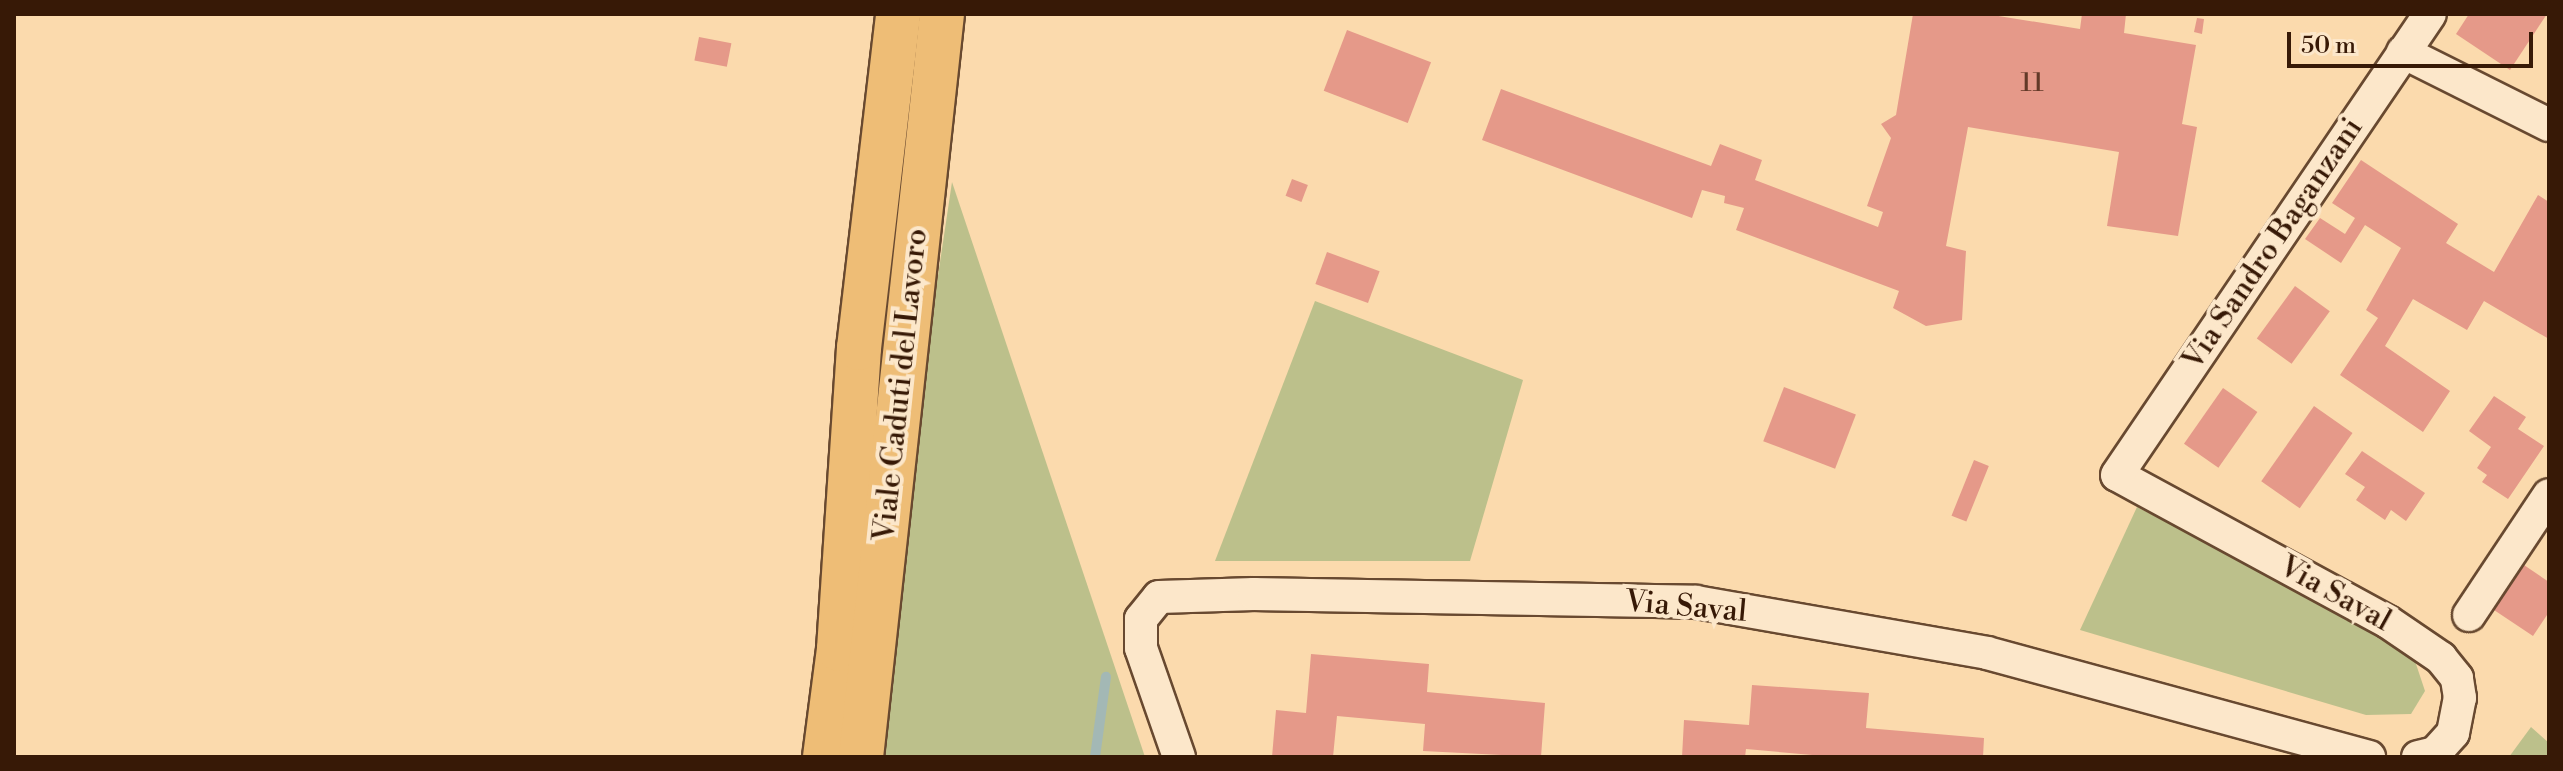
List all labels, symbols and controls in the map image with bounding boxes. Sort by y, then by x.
scale bar [2291,16,2537,66]
text: 50 m [2301,31,2356,61]
house number: 11 [2020,68,2044,100]
street label: Via Sandro Baganzani [2175,111,2371,377]
street label: Viale Caduti del Lavoro [867,227,935,543]
street label: Via Saval [2273,549,2397,639]
street label: Via Saval [1624,584,1748,630]

